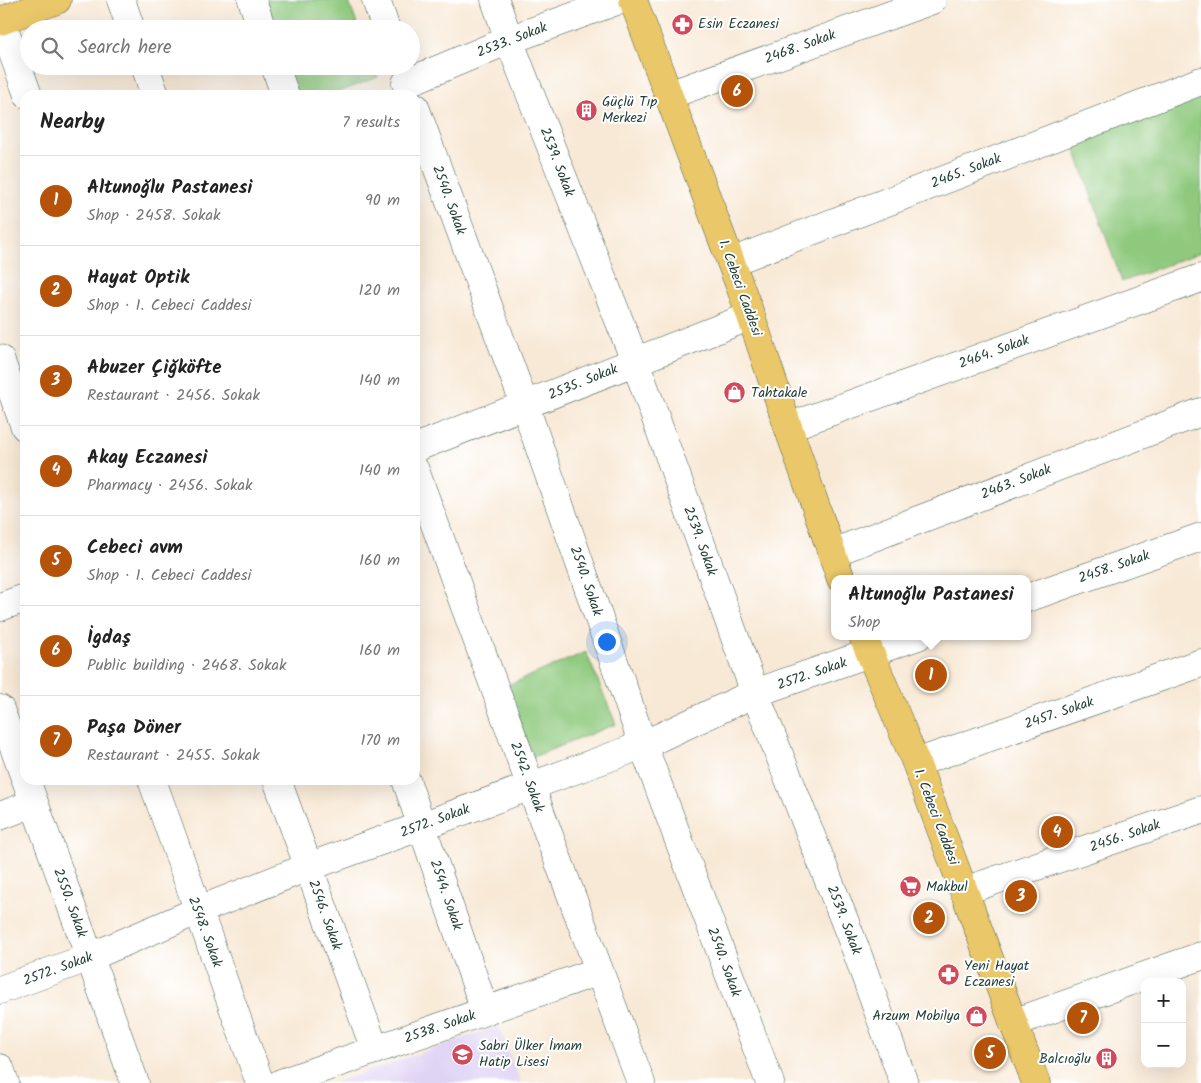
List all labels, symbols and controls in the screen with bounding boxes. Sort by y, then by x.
pharmacy icon: Esin Eczanesi [670,12,694,36]
place label: Esin Eczanesi [698,13,779,35]
street label: 2533. Sokak [473,16,551,64]
search box [20,20,420,75]
street label: 2468. Sokak [761,24,839,70]
text: Search here [78,33,172,63]
icon: search [38,34,66,62]
pin: 6 [721,72,753,110]
place label: Güçlü Tıp Merkezi [602,91,657,129]
building icon: Güçlü Tıp Merkezi [574,98,598,122]
text: Nearby [40,106,105,139]
text: 7 results [342,110,400,135]
street label: 2539. Sokak [534,124,580,200]
street label: 2465. Sokak [928,147,1005,194]
street label: 2540. Sokak [426,162,472,238]
text: Altunoğlu Pastanesi [87,173,252,203]
text: 1 [54,188,58,213]
text: 90 m [365,188,400,213]
text: Shop · 2458. Sokak [87,203,220,228]
street label: 1. Cebeci Caddesi [712,237,768,340]
text: Hayat Optik [87,263,189,293]
text: 2 [51,278,61,303]
text: 120 m [359,278,400,303]
text: Shop · 1. Cebeci Caddesi [87,293,251,318]
street label: 2464. Sokak [956,329,1033,375]
text: Abuzer Çiğköfte [87,353,221,383]
street label: 2535. Sokak [545,358,622,406]
text: 3 [52,368,60,393]
text: 140 m [359,368,400,393]
shop icon: Tahtakale [723,381,747,405]
place label: Tahtakale [751,382,808,404]
text: Restaurant · 2456. Sokak [87,383,260,408]
text: Akay Eczanesi [87,443,207,473]
text: 4 [52,458,60,483]
text: 140 m [359,458,400,483]
street label: 2463. Sokak [977,458,1055,506]
text: Pharmacy · 2456. Sokak [87,473,253,498]
street label: 2539. Sokak [677,503,723,579]
text: Cebeci avm [87,533,183,563]
street label: 2540. Sokak [564,543,608,619]
street label: 2458. Sokak [1075,544,1153,589]
text: 5 [52,548,60,573]
text: 160 m [359,548,400,573]
text: Shop · 1. Cebeci Caddesi [87,563,251,588]
popup [831,575,1031,640]
text: Altunoğlu Pastanesi [848,580,1014,610]
text: Shop [848,610,880,635]
text: İgdaş [87,623,131,653]
your location [594,629,620,655]
text: 6 [52,638,60,663]
text: 160 m [359,638,400,663]
street label: 2572. Sokak [774,652,850,696]
text: Public building · 2468. Sokak [87,653,287,678]
pin: 1 [915,656,947,694]
street label: 2457. Sokak [1021,691,1097,735]
text: Paşa Döner [87,713,181,743]
text: 7 [52,728,60,753]
text: 170 m [360,728,400,753]
street label: 2542. Sokak [504,739,550,816]
text: Restaurant · 2455. Sokak [87,743,260,768]
street label: 1. Cebeci Caddesi [908,766,965,869]
street label: 2572. Sokak [397,798,473,844]
pin: 4 [1041,813,1073,851]
street label: 2456. Sokak [1087,813,1164,858]
street label: 2544. Sokak [424,857,469,934]
street label: 2550. Sokak [47,865,93,941]
supermarket icon: Makbul [898,875,922,899]
place label: Makbul [926,876,968,898]
street label: 2546. Sokak [302,877,348,954]
pin: 3 [1005,877,1037,915]
street label: 2539. Sokak [821,882,867,958]
street label: 2548. Sokak [182,893,228,971]
pin: 2 [913,899,945,937]
street label: 2540. Sokak [701,924,747,1000]
street label: 2572. Sokak [20,946,96,992]
place label: Yeni Hayat Eczanesi [964,955,1030,993]
pharmacy icon: Yeni Hayat Eczanesi [936,962,960,986]
map controls [1141,978,1186,1068]
button: + [1141,978,1186,1023]
pin: 7 [1067,999,1099,1037]
street label: 2538. Sokak [401,1004,479,1050]
shop icon: Arzum Mobilya [964,1004,988,1028]
place label: Arzum Mobilya [873,1005,960,1027]
button: − [1141,1023,1186,1068]
pin: 5 [974,1034,1006,1072]
place label: Sabri Ülker İmam Hatip Lisesi [479,1035,582,1073]
school or university icon: Sabri Ülker İmam Hatip Lisesi [451,1042,475,1066]
building icon: Balcıoğlu [1095,1047,1119,1071]
place label: Balcıoğlu [1039,1048,1091,1070]

